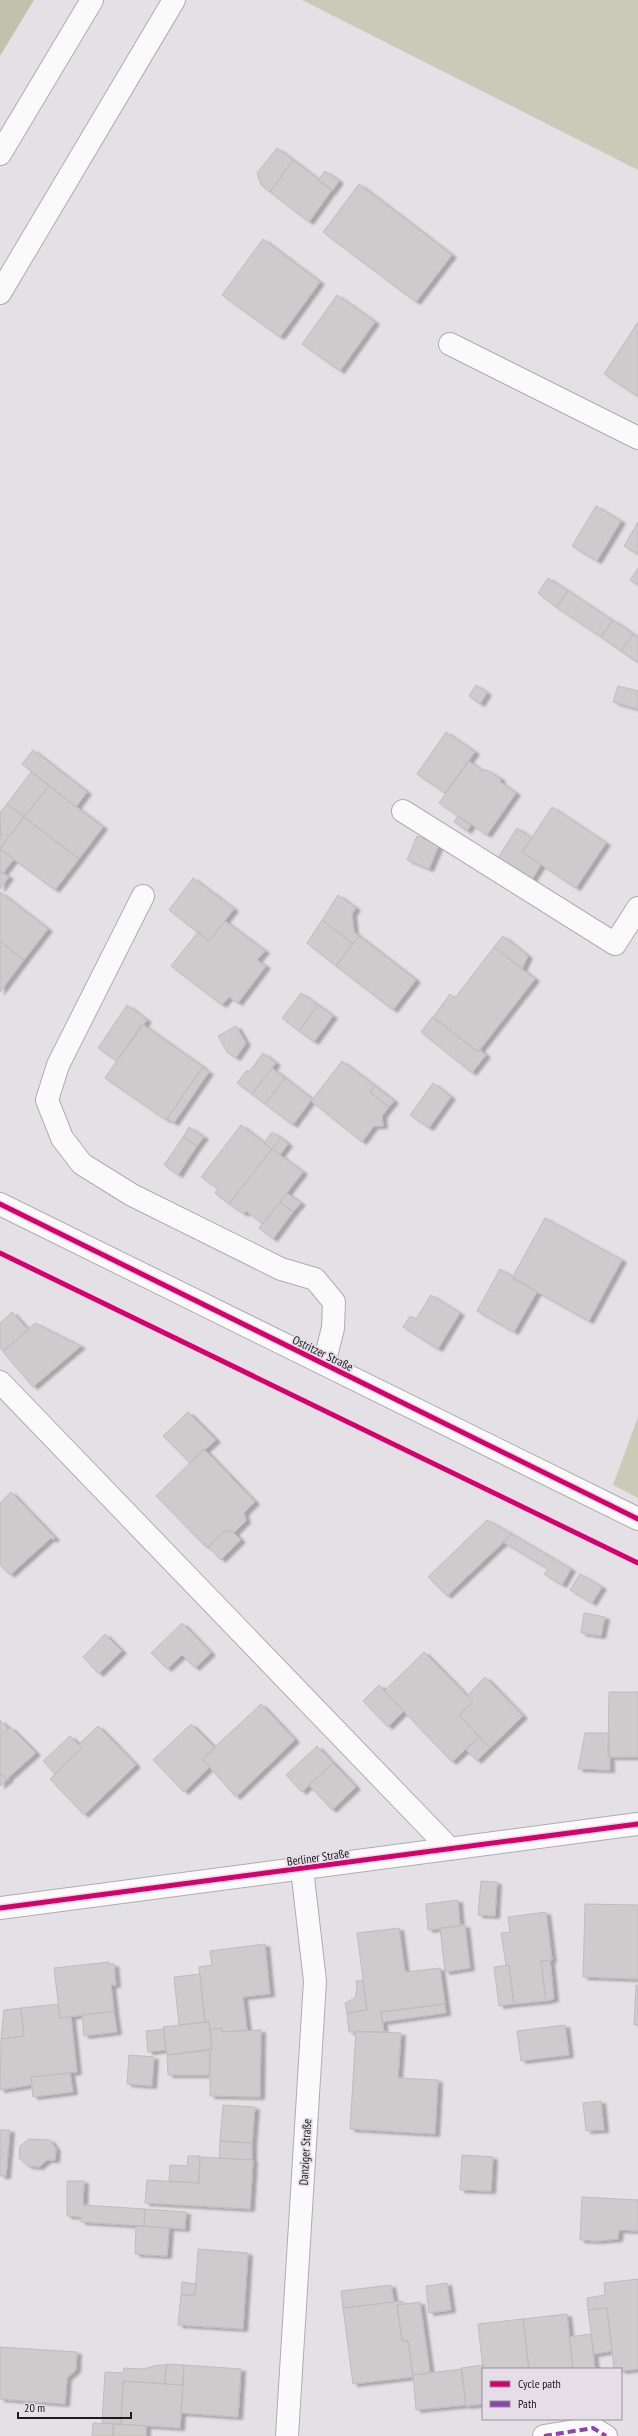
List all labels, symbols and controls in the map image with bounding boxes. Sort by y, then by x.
street label: Ostritzer Straße [290,1332,356,1374]
street label: Berliner Straße [286,1845,350,1869]
street label: Danziger Straße [296,2118,314,2186]
legend [482,2368,622,2420]
text: Cycle path [518,2376,561,2391]
scale bar [18,2394,131,2420]
text: Path [518,2396,536,2411]
text: 20 m [24,2400,45,2415]

